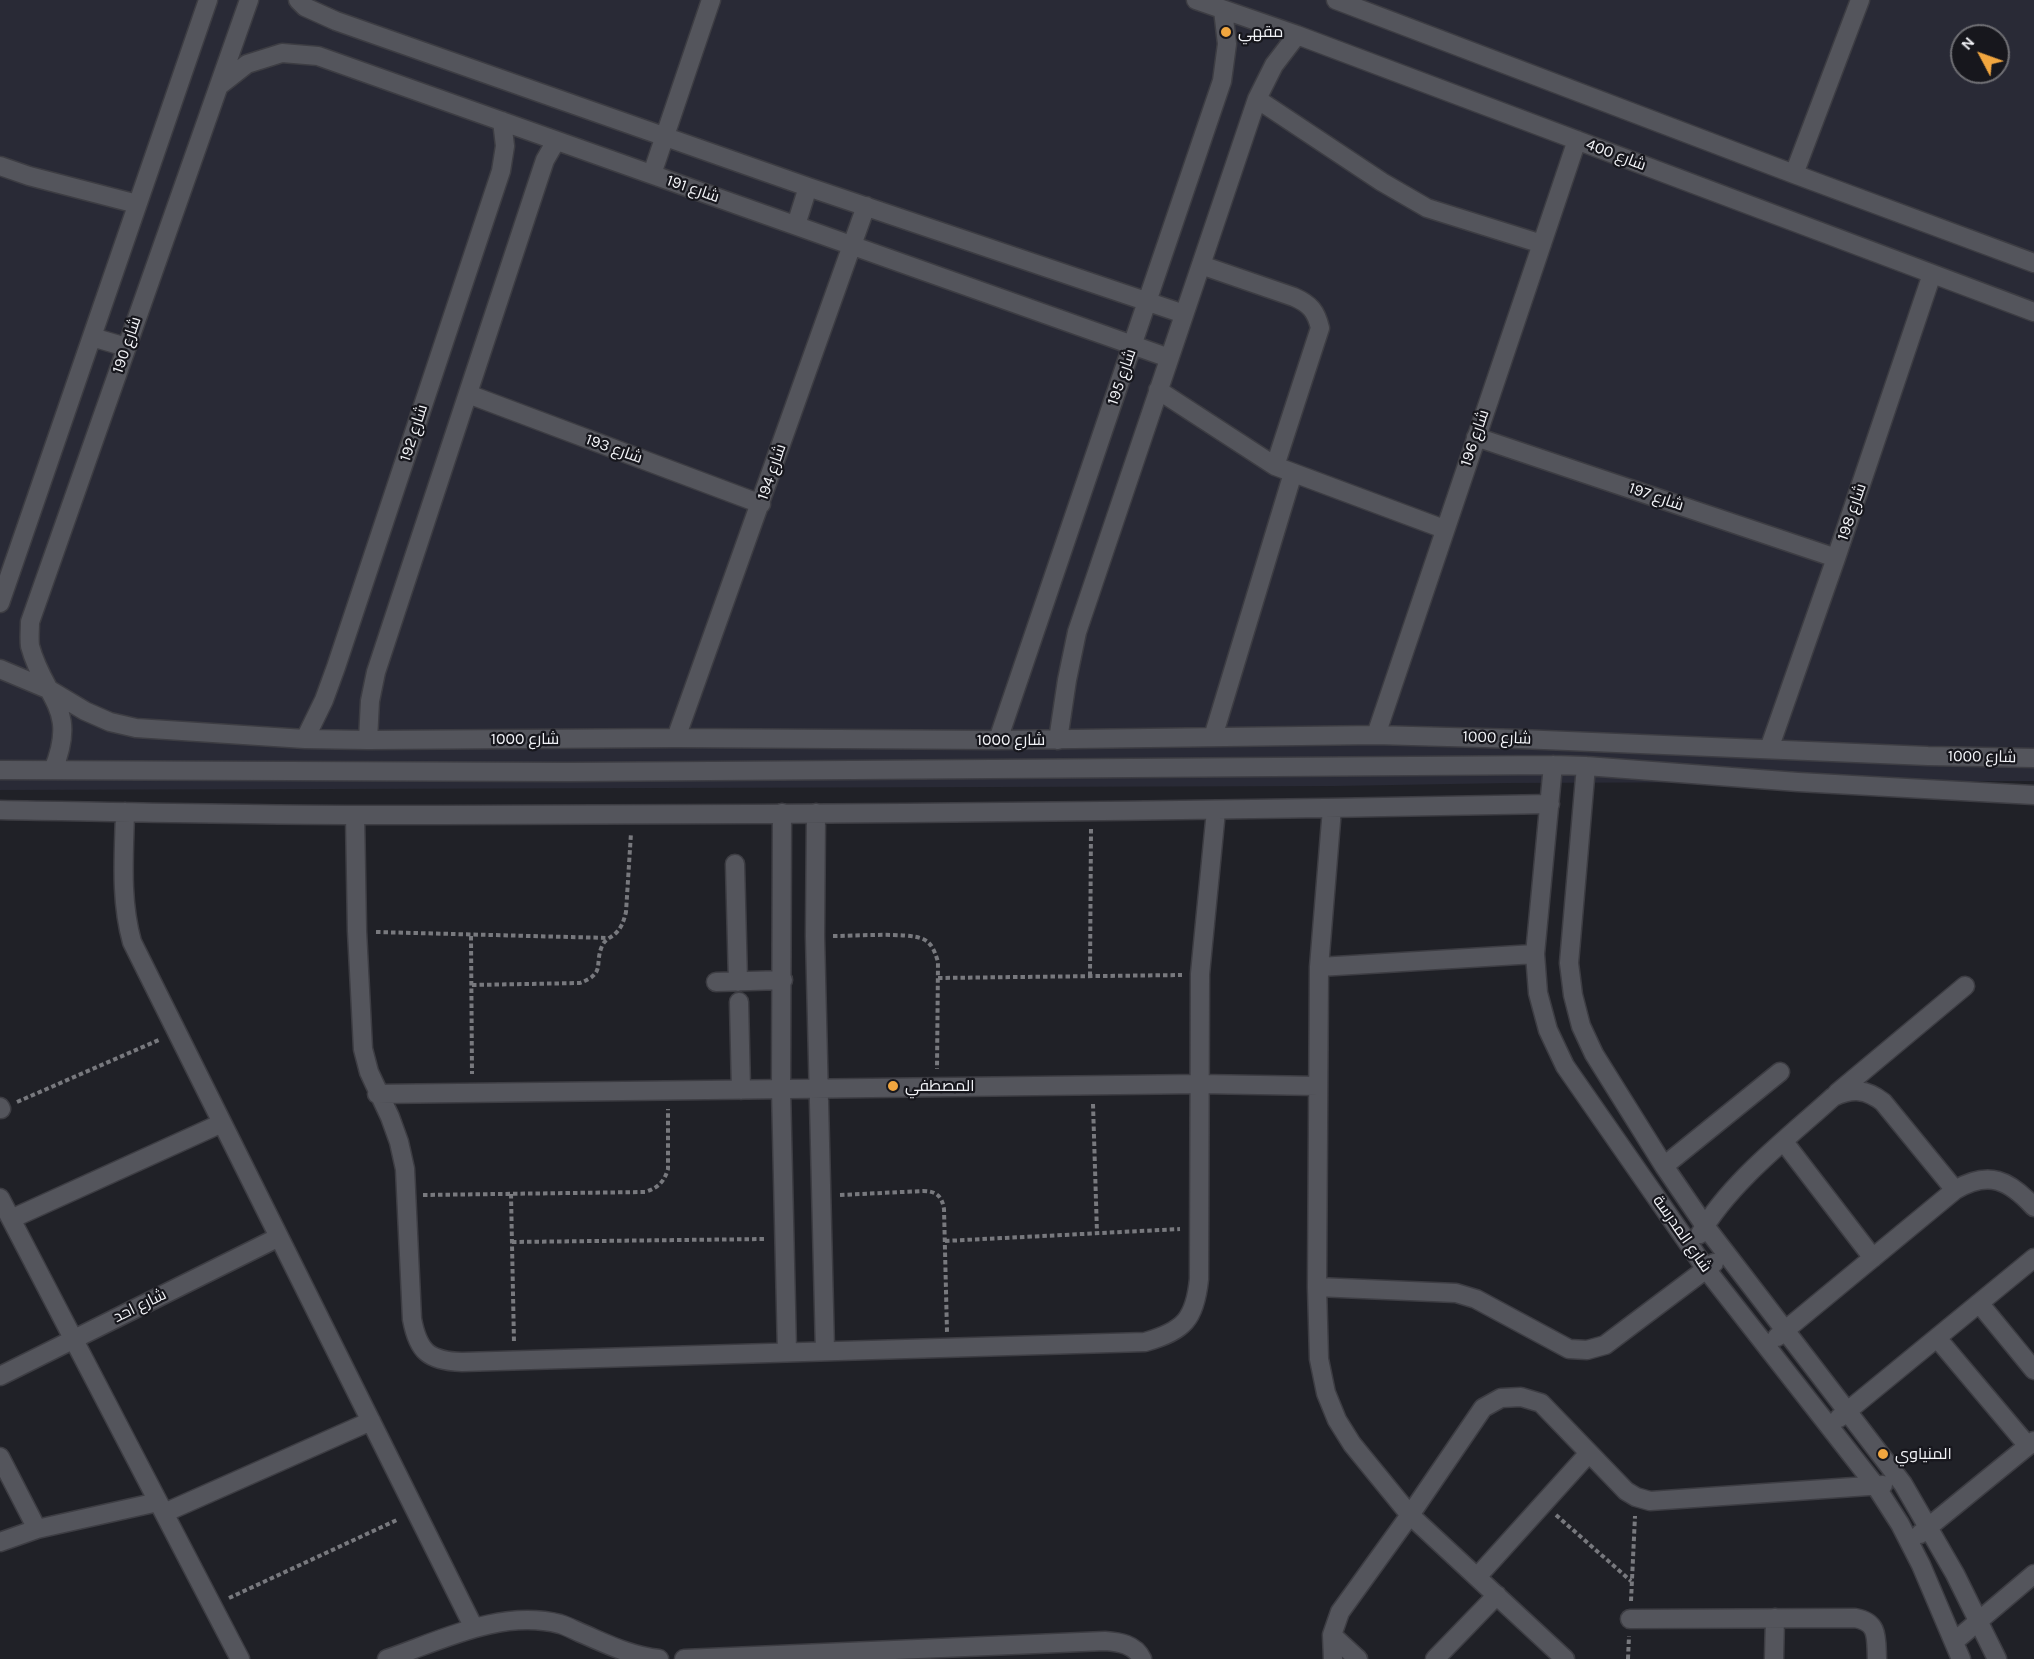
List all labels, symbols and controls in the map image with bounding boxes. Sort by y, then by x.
place label: مقهي [1238,22,1283,42]
north arrow [1950,24,2010,84]
marker: مقهي [1219,25,1233,39]
text: N [1957,33,1978,54]
street label: شارع 400 [1583,135,1649,175]
street label: شارع 191 [664,171,722,207]
street label: شارع 190 [108,314,146,376]
street label: شارع 195 [1103,346,1141,408]
street label: شارع 192 [396,402,432,464]
street label: شارع 196 [1456,407,1494,469]
street label: شارع 193 [583,430,645,468]
street label: شارع 194 [753,441,791,503]
street label: شارع 197 [1626,479,1686,515]
street label: شارع 198 [1833,481,1871,543]
street label: شارع 1000 [1462,727,1532,749]
street label: شارع 1000 [491,729,559,749]
street label: شارع 1000 [977,730,1045,750]
street label: شارع 1000 [1948,747,2016,767]
place label: المصطفي [905,1076,975,1096]
marker: المصطفي [886,1079,900,1093]
street label: شارع المدرسة [1648,1192,1716,1276]
street label: شارع احد [110,1285,170,1327]
place label: المنياوي [1895,1444,1952,1464]
marker: المنياوي [1876,1447,1890,1461]

